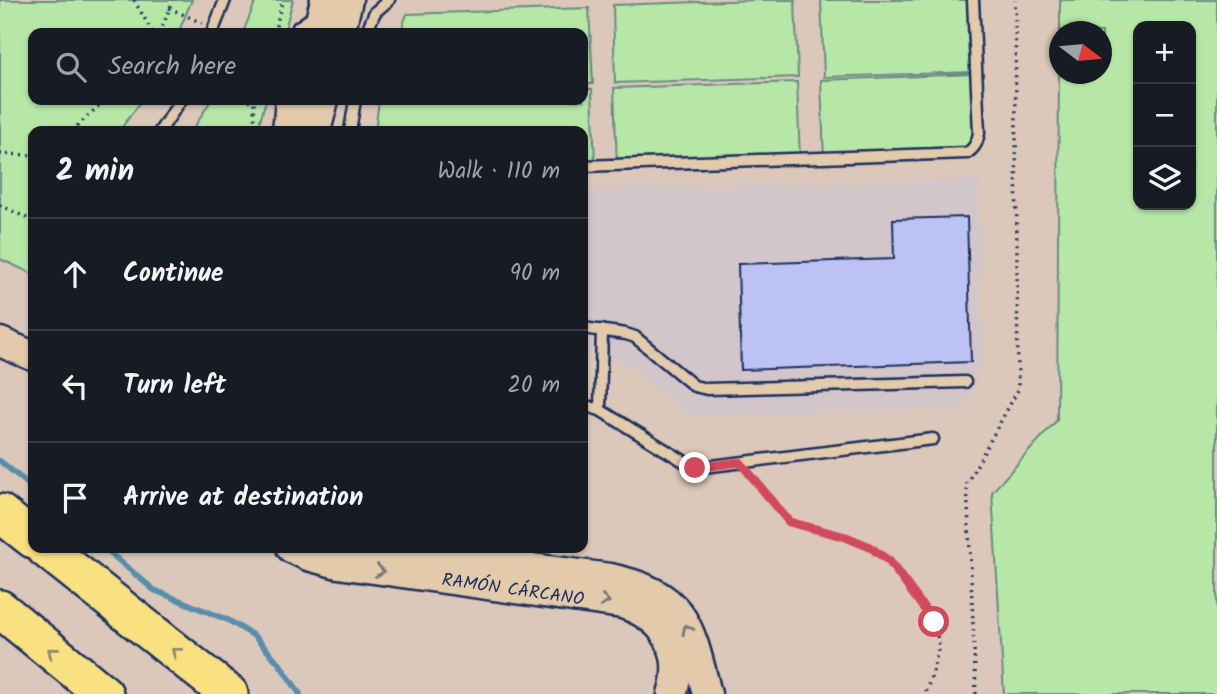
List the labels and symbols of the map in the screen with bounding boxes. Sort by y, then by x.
north arrow [1049,21,1112,84]
route end [679,452,710,483]
one-way arrow [374,563,386,578]
street label: RAMÓN CÁRCANO [440,566,586,615]
one-way arrow [599,594,611,609]
route start [918,606,949,637]
one-way arrow [682,624,696,636]
one-way arrow [48,647,60,660]
one-way arrow [171,647,183,660]

